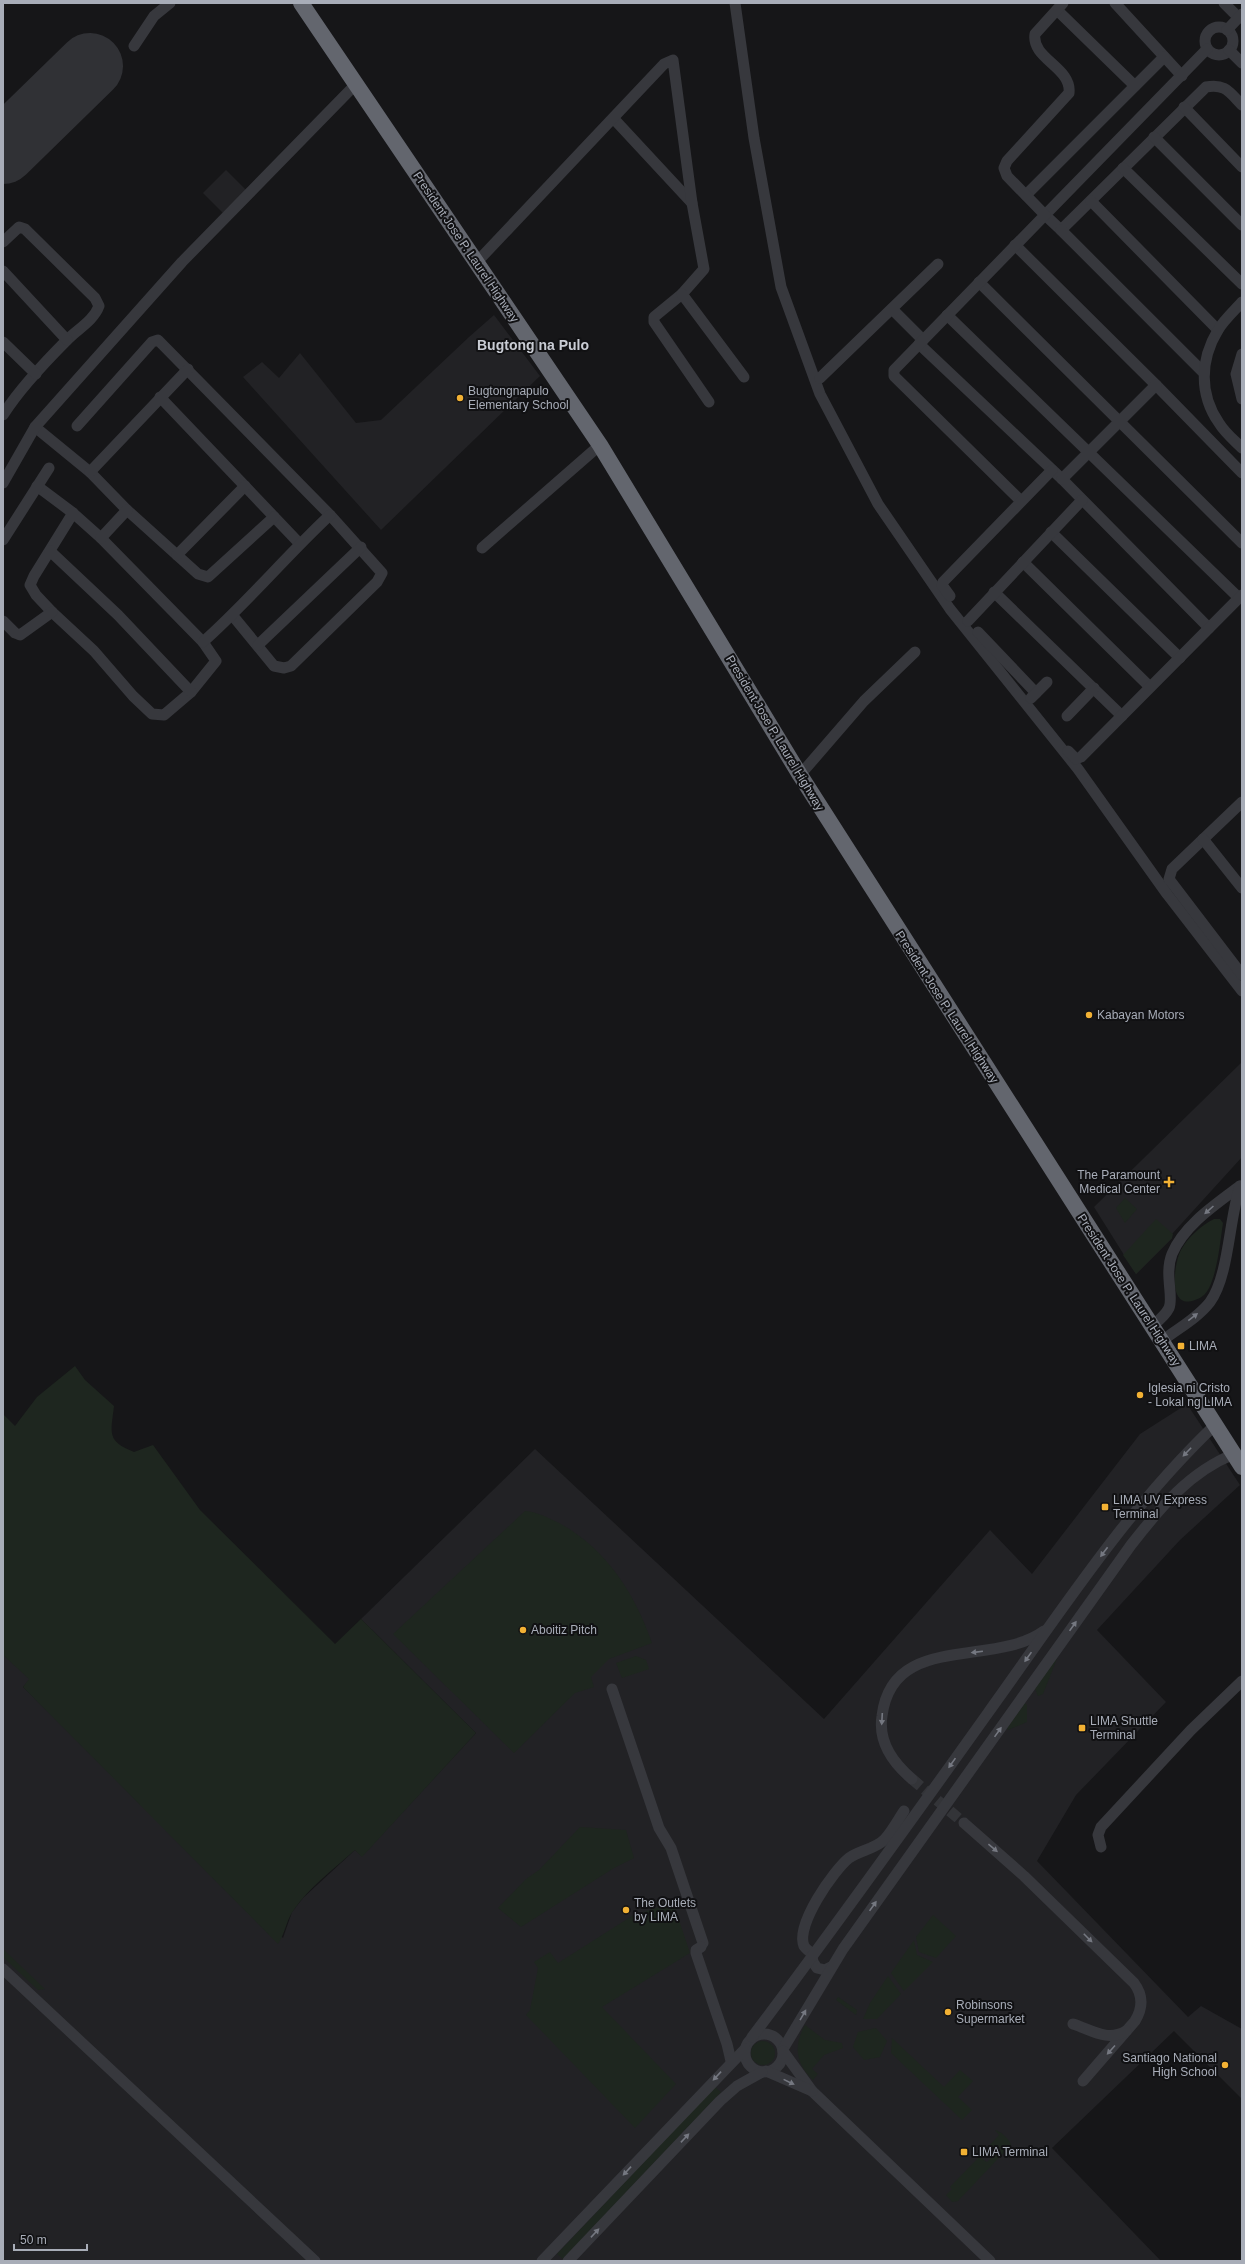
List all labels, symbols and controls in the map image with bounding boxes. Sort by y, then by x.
street label: President Jose P. Laurel Highway [410,169,522,325]
district label: Bugtong na Pulo [477,337,589,353]
place label: Bugtongnapulo Elementary School [468,384,569,412]
marker: Bugtongnapulo Elementary School [455,393,465,403]
street label: President Jose P. Laurel Highway [723,653,827,813]
street label: President Jose P. Laurel Highway [893,928,1001,1086]
place label: Kabayan Motors [1097,1008,1184,1022]
marker: Kabayan Motors [1084,1010,1094,1020]
place label: The Paramount Medical Center [1077,1168,1161,1196]
marker: The Paramount Medical Center [1163,1176,1175,1188]
one-way arrow [1204,1205,1214,1214]
street label: President Jose P. Laurel Highway [1075,1211,1183,1369]
one-way arrow [1187,1313,1198,1322]
place label: LIMA [1189,1339,1217,1353]
marker: LIMA [1176,1341,1186,1351]
place label: Iglesia ni Cristo - Lokal ng LIMA [1148,1381,1232,1409]
marker: Iglesia ni Cristo - Lokal ng LIMA [1135,1390,1145,1400]
one-way arrow [1182,1447,1192,1457]
place label: LIMA UV Express Terminal [1113,1493,1207,1521]
marker: LIMA UV Express Terminal [1100,1502,1110,1512]
one-way arrow [1100,1546,1108,1557]
one-way arrow [1069,1621,1077,1631]
place label: Aboitiz Pitch [531,1623,597,1637]
marker: Aboitiz Pitch [518,1625,528,1635]
one-way arrow [971,1649,983,1655]
one-way arrow [1024,1652,1032,1662]
one-way arrow [879,1713,885,1726]
place label: LIMA Shuttle Terminal [1090,1714,1158,1742]
marker: LIMA Shuttle Terminal [1077,1723,1087,1733]
one-way arrow [994,1727,1002,1737]
one-way arrow [948,1757,956,1768]
one-way arrow [988,1844,999,1853]
place label: The Outlets by LIMA [634,1896,696,1924]
one-way arrow [869,1901,877,1912]
marker: The Outlets by LIMA [621,1905,631,1915]
one-way arrow [1083,1933,1093,1943]
place label: Robinsons Supermarket [956,1998,1025,2026]
marker: Robinsons Supermarket [943,2007,953,2017]
one-way arrow [799,2009,806,2021]
one-way arrow [1106,2045,1115,2055]
place label: Santiago National High School [1122,2051,1217,2079]
marker: Santiago National High School [1220,2060,1230,2070]
one-way arrow [712,2071,722,2081]
one-way arrow [783,2079,795,2085]
one-way arrow [680,2133,689,2143]
place label: LIMA Terminal [972,2145,1048,2159]
marker: LIMA Terminal [959,2147,969,2157]
one-way arrow [623,2166,632,2176]
scale bar [14,2226,87,2252]
one-way arrow [590,2228,600,2238]
text: 50 m [20,2233,47,2247]

